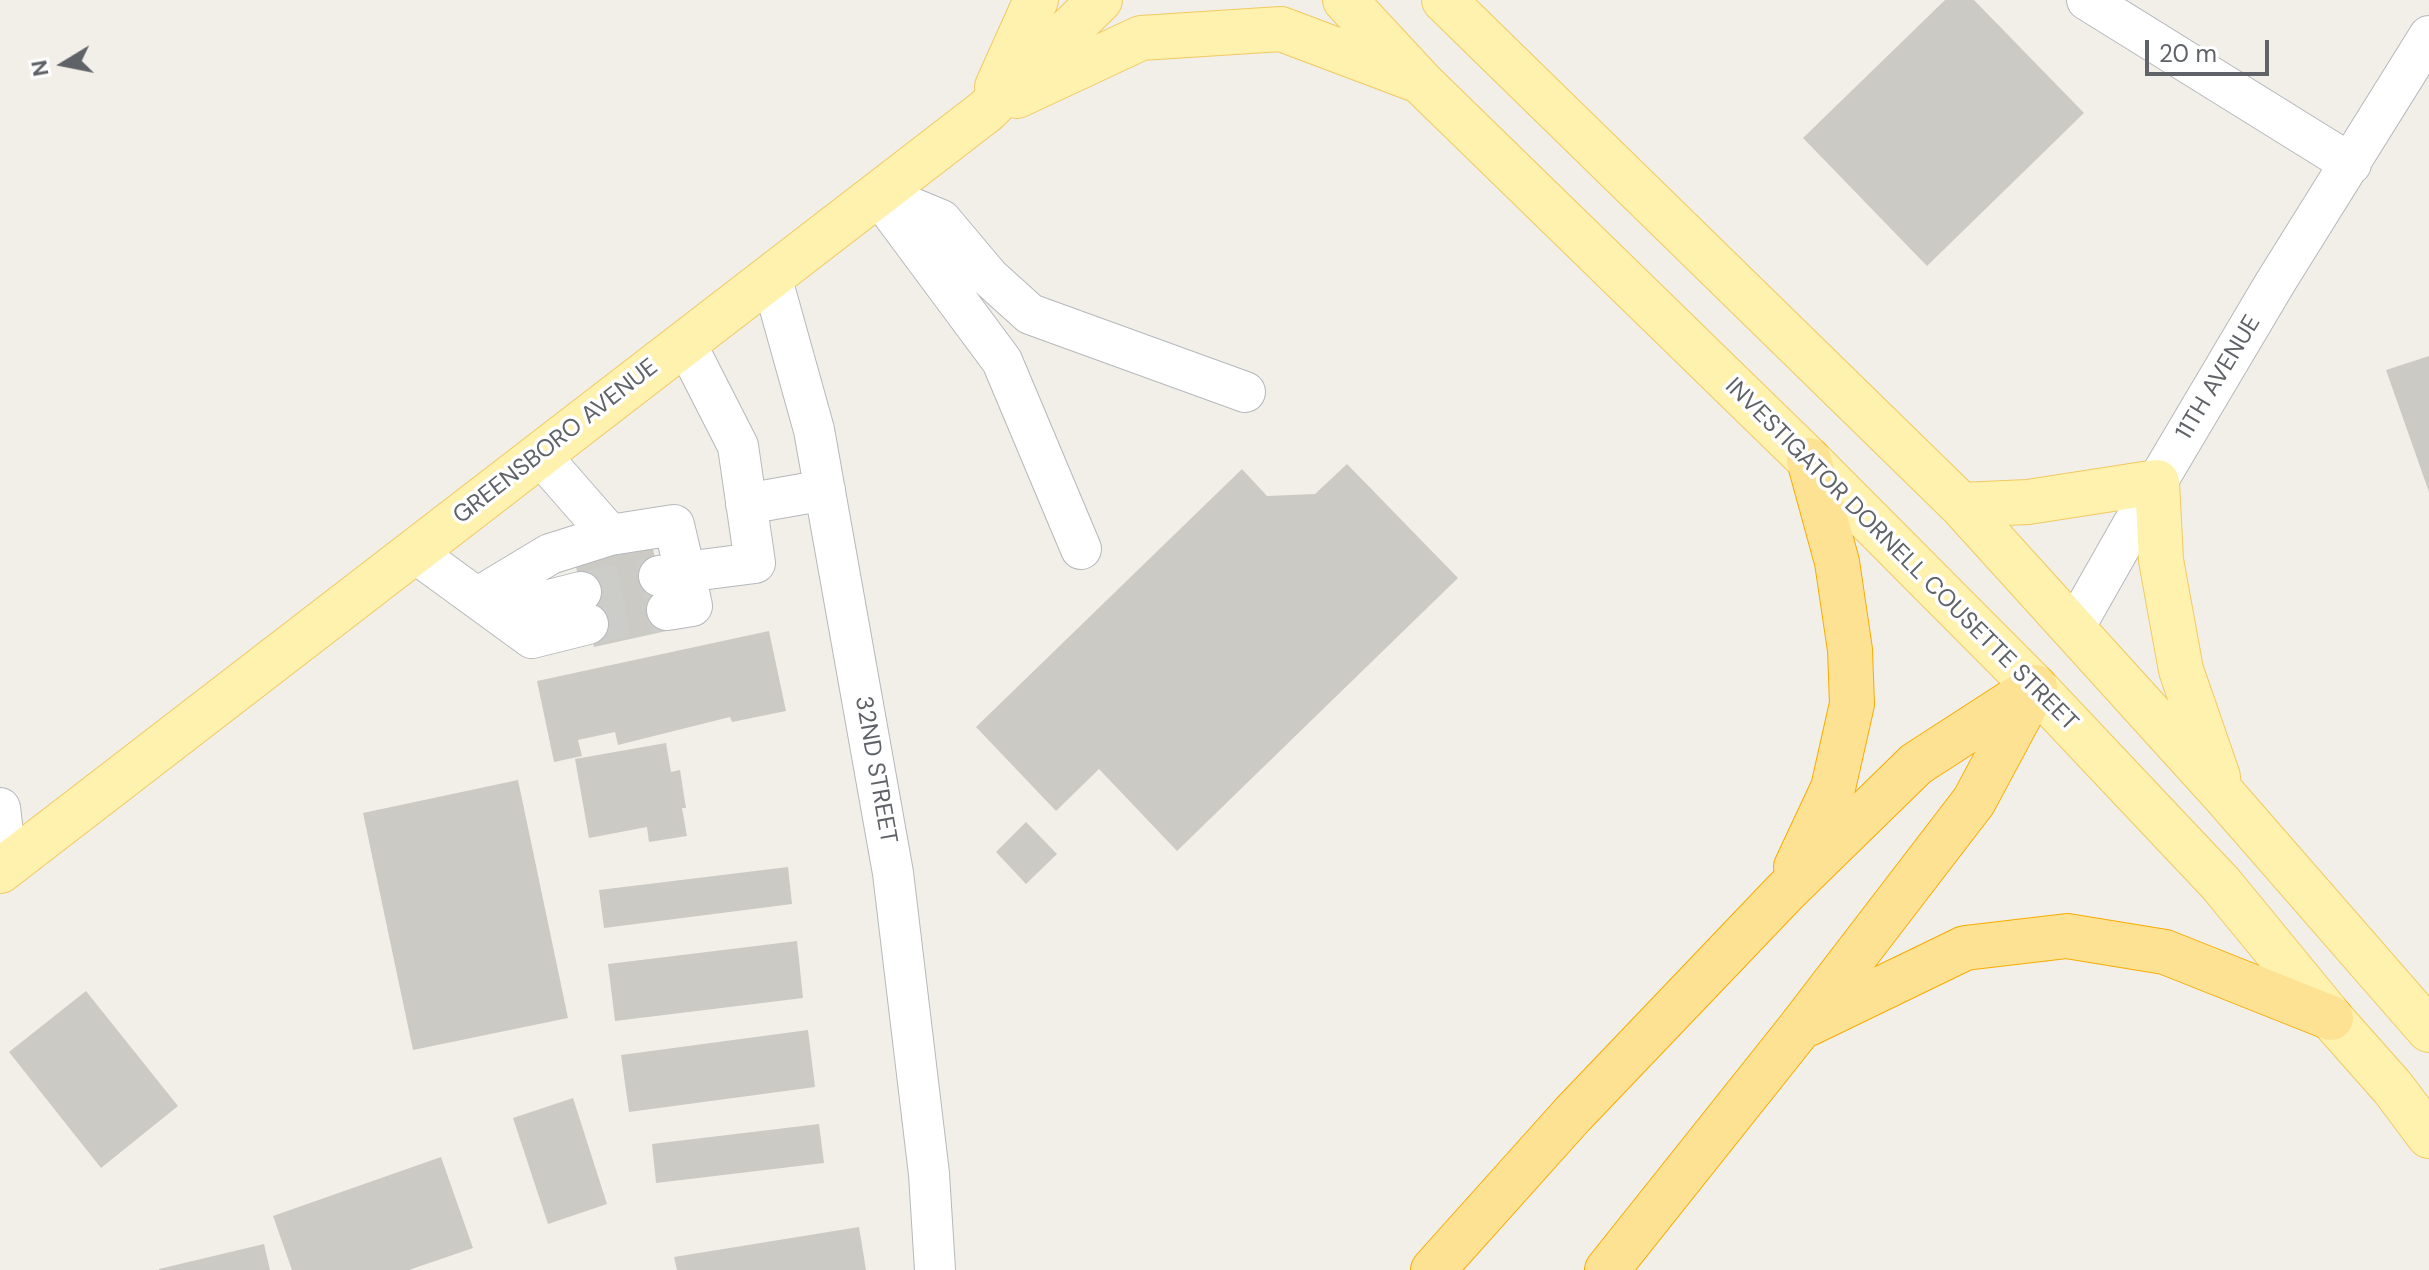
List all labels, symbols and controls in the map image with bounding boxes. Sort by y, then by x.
north arrow [24,24,104,104]
scale bar [2149,24,2273,74]
text: 20 m [2159,38,2217,69]
text: N [24,58,56,79]
street label: 11TH AVENUE [2171,310,2267,446]
street label: GREENSBORO AVENUE [448,353,664,531]
street label: INVESTIGATOR DORNELL COUSETTE STREET [1719,373,2083,737]
street label: 32ND STREET [848,694,902,846]

